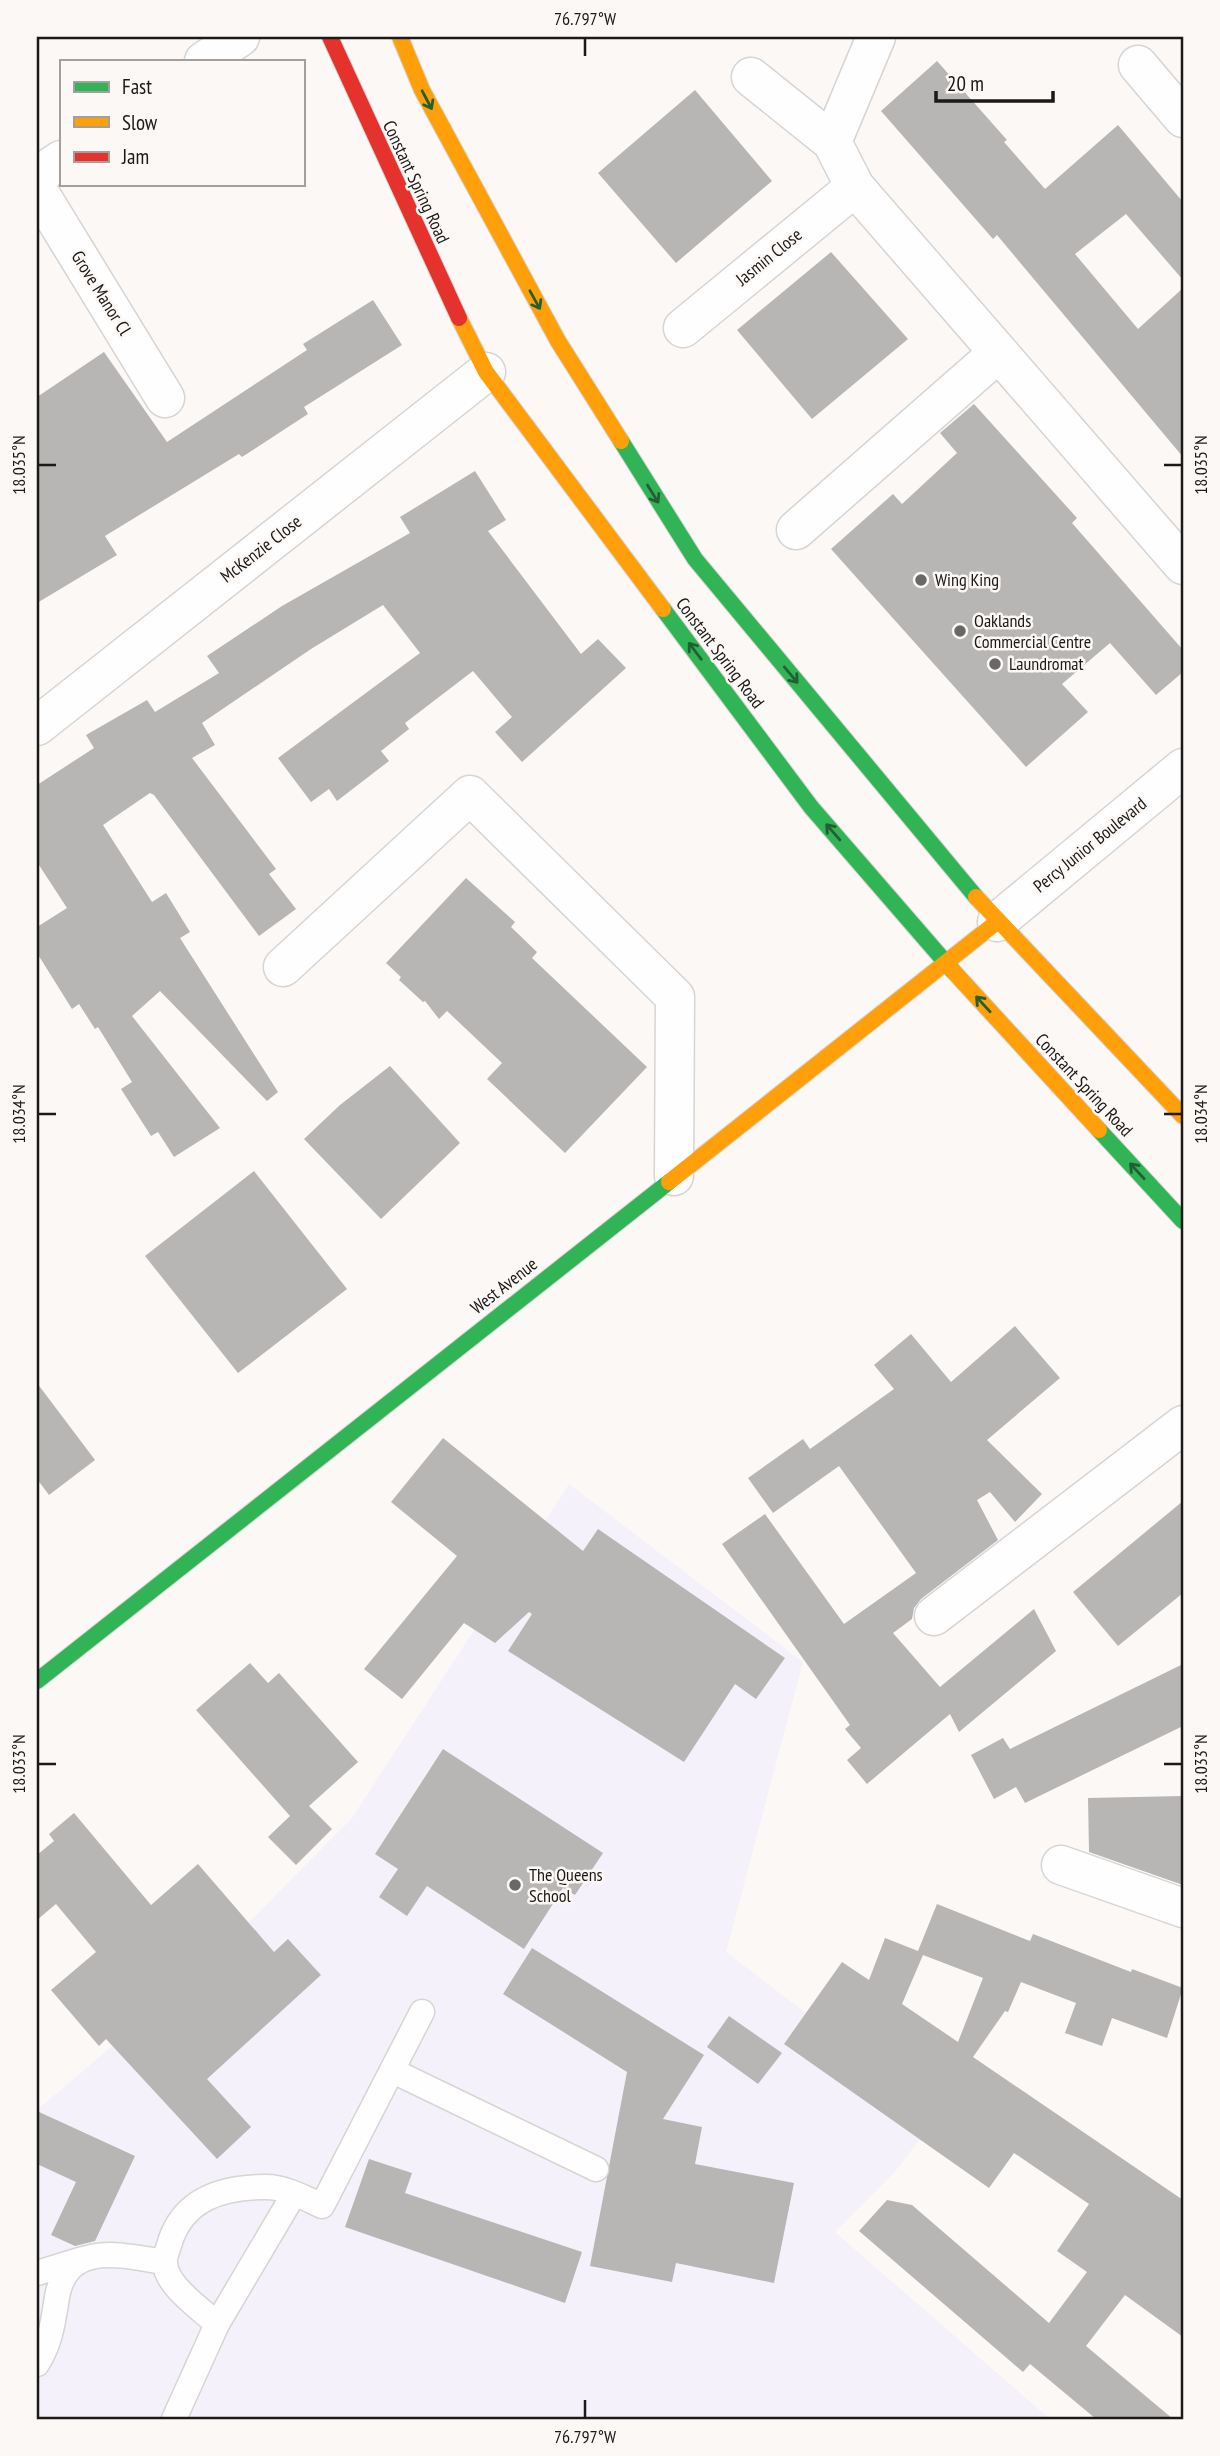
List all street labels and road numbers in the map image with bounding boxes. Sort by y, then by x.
street label: Constant Spring Road [378,117,455,247]
street label: Jasmin Close [730,223,807,291]
street label: Grove Manor Cl [66,246,137,340]
street label: McKenzie Close [215,510,306,587]
street label: Constant Spring Road [671,593,770,713]
street label: Percy Junior Boulevard [1028,792,1151,897]
street label: Constant Spring Road [1031,1028,1138,1141]
street label: West Avenue [466,1252,542,1319]

